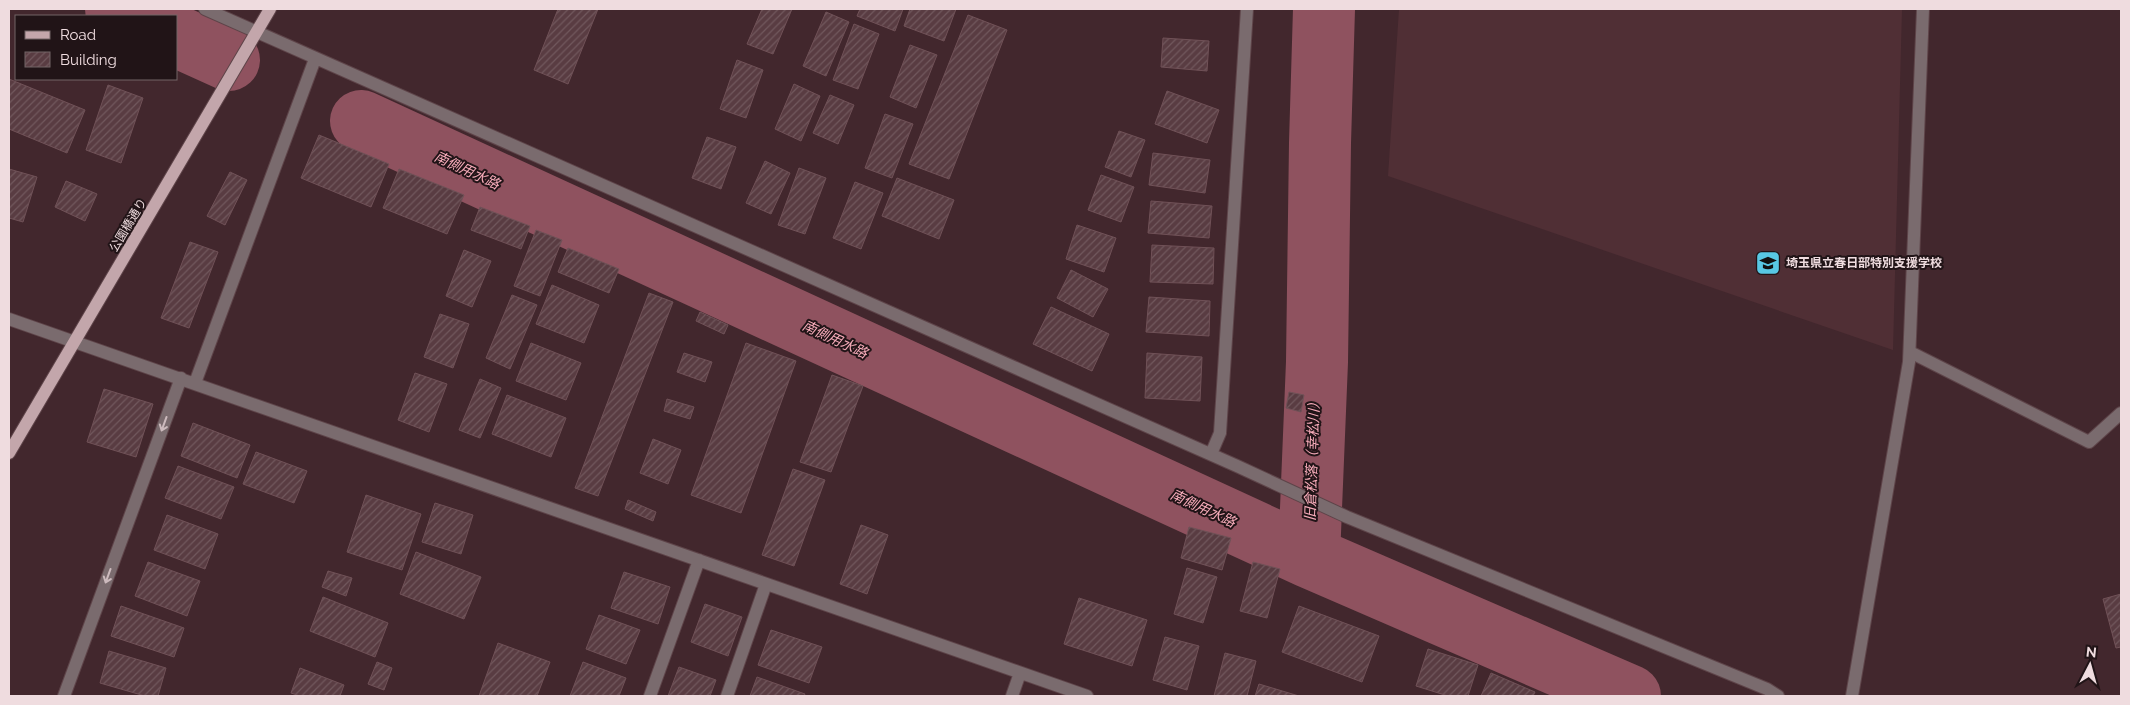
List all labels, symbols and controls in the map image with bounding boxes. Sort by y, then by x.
legend [15,15,178,80]
text: Road [60,26,96,44]
text: Building [60,51,117,69]
water label: 南側用水路 [432,148,503,192]
street label: 公園橋通り [107,196,149,254]
school or university icon: 埼玉県立春日部特別支援学校 [1755,250,1781,276]
place label: 埼玉県立春日部特別支援学校 [1786,256,1942,270]
water label: 南側用水路 [800,317,871,361]
water label: 旧倉松落（幸松川） [1302,395,1322,521]
one-way arrow [159,415,168,431]
water label: 南側用水路 [1168,486,1239,530]
one-way arrow [103,568,112,583]
north arrow [2065,640,2115,690]
text: N [2085,644,2098,661]

